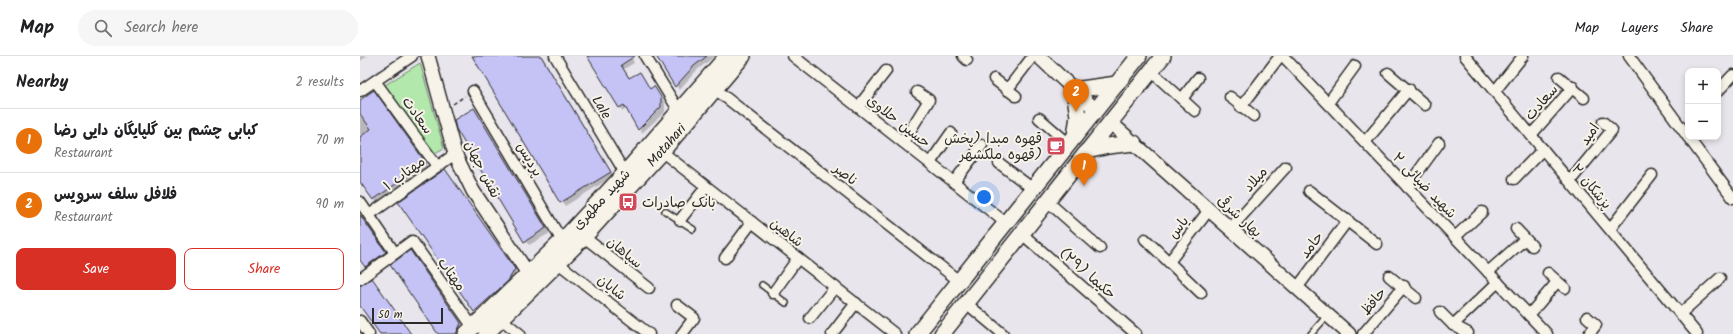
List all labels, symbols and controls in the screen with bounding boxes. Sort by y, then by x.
search box [78,10,358,46]
text: Map [20,13,54,43]
text: Search here [124,16,198,40]
icon: search [92,17,114,39]
text: Map [1575,17,1599,39]
text: Layers [1621,17,1659,39]
text: Share [1681,17,1713,39]
map controls [1685,68,1721,140]
button: + [1685,68,1721,104]
text: Nearby [16,69,68,96]
text: 2 results [296,72,344,93]
pin: 2 [1063,79,1089,112]
street label: سعادت [1520,80,1564,126]
street label: حسین حلاوی [862,90,935,154]
street label: سعادت [396,92,438,139]
street label: Lale [586,92,617,124]
button: − [1685,104,1721,140]
text: کبابی چشم بین گلپایگان دایی رضا [54,119,258,143]
street label: Motahari [642,119,692,172]
street label: امید [1574,119,1605,150]
place label: قهوه مبدا (پخش قهوه ملکشهر) [944,128,1042,166]
text: 1 [27,130,31,151]
text: 70 m [316,130,344,151]
cafe icon: قهوه مبدا (پخش قهوه ملکشهر) [1045,135,1067,157]
street label: نقش جهان [458,137,506,202]
street label: پردیس [510,138,548,181]
text: Restaurant [54,143,113,164]
street label: شهید ضیائی ۲ [1387,148,1462,224]
street label: مهتاب ۱ [379,151,430,197]
pin: 1 [1071,153,1097,186]
street label: ناصر [827,157,863,192]
street label: پزشکان ۲ [1566,159,1617,214]
street label: میلاد [1238,162,1273,197]
street label: شهید مطهری [567,164,636,235]
text: فلافل سلف سرویس [54,183,177,207]
your location [974,187,994,207]
street label: بهار شرقی [1212,190,1267,243]
bus stop icon: بانک صادرات [617,191,639,213]
place label: بانک صادرات [642,192,716,214]
text: 2 [25,194,33,215]
text: 90 m [316,194,344,215]
text: Restaurant [54,207,113,228]
street label: یاس [1163,212,1195,244]
street label: شاهین [765,213,808,253]
street label: حامد [1295,228,1329,263]
street label: سپاهان [602,231,647,274]
street label: حکیما (۲۹) [1054,243,1121,305]
button: Save [16,248,176,290]
button: Share [184,248,344,290]
street label: مهتاب [432,253,471,296]
street label: شایان [592,269,631,306]
street label: حافظ [1355,283,1392,320]
scale bar [372,306,443,325]
text: 50 m [378,306,403,324]

